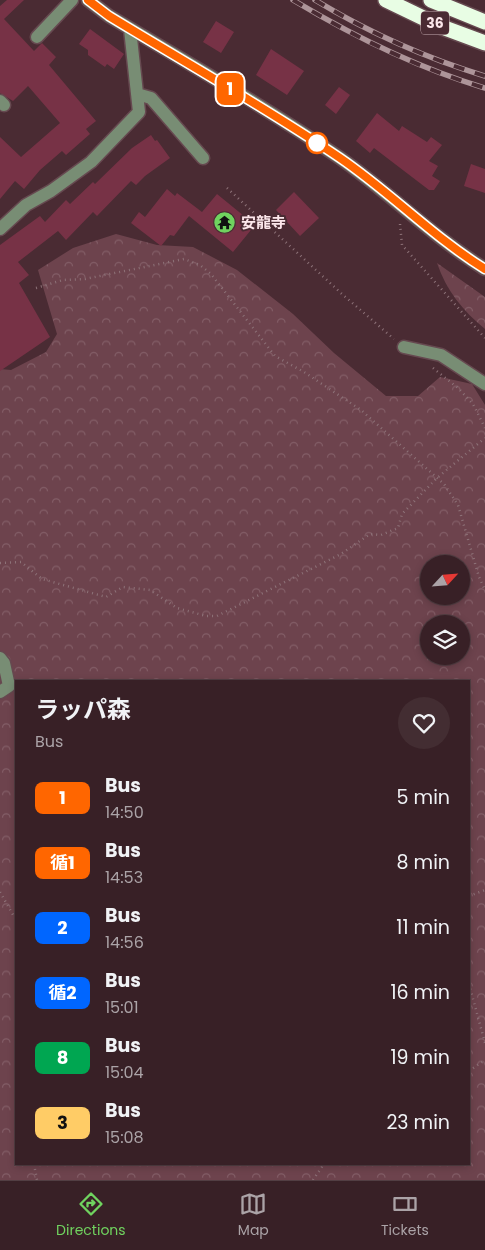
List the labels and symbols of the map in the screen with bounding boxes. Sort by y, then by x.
road number: 36 [421,12,449,34]
line badge: 1 [214,73,246,105]
unlabelled marker [306,132,328,154]
temple icon: 安龍寺 [213,211,237,235]
place label: 安龍寺 [241,212,286,233]
north arrow [420,555,470,605]

